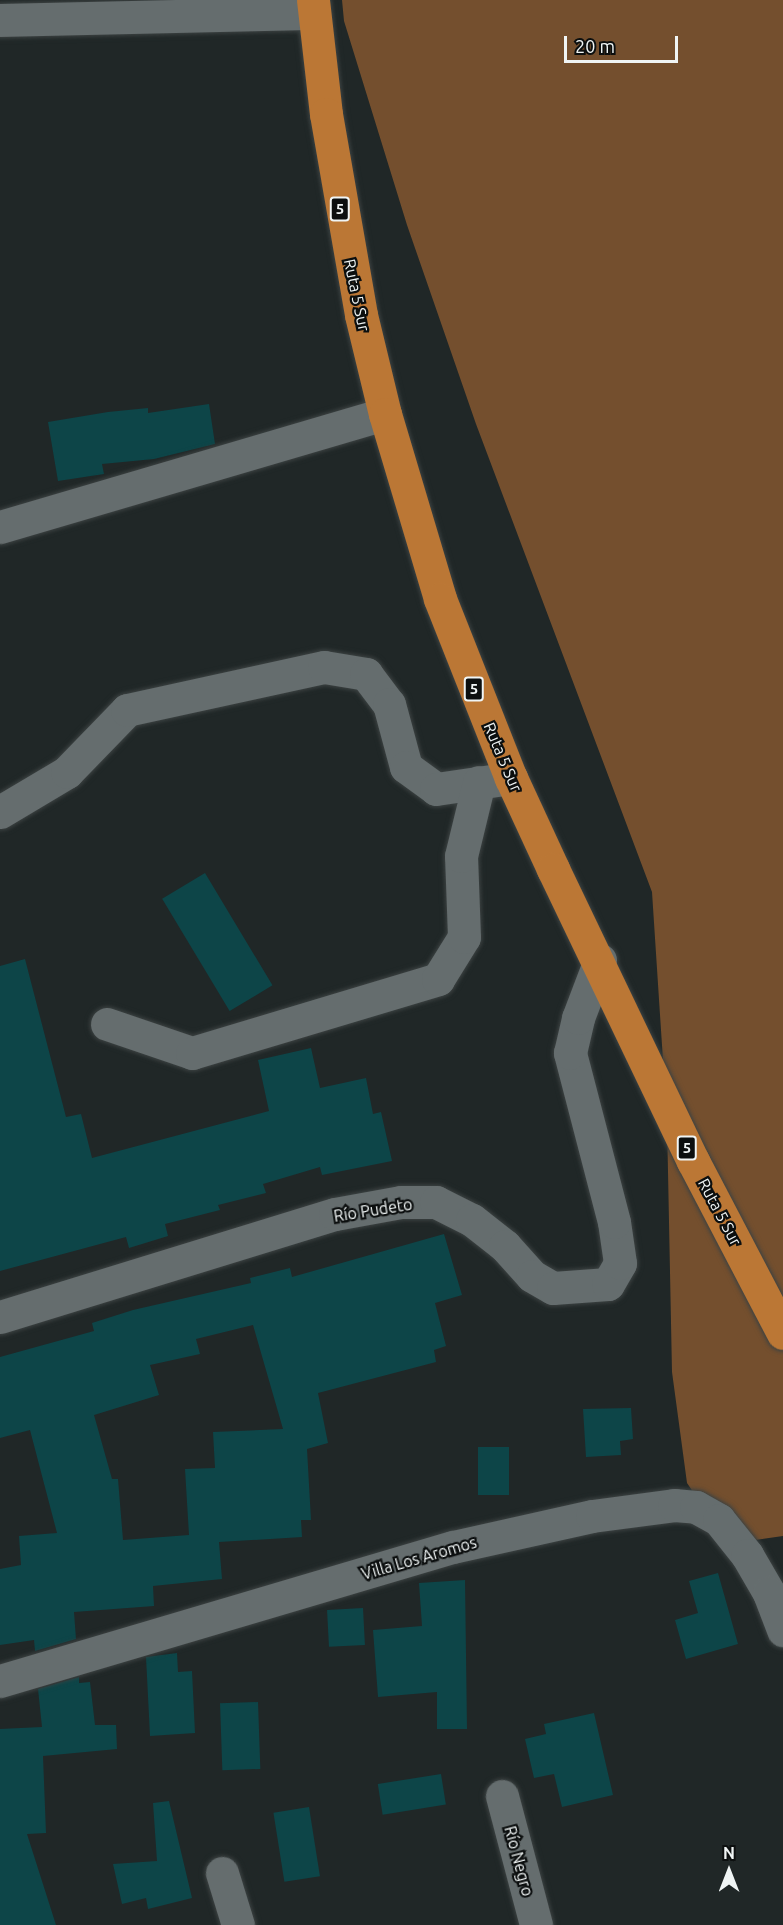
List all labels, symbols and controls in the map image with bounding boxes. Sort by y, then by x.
scale bar [567,24,681,62]
text: 20 m [575,36,615,56]
road number: 5 [330,197,350,221]
street label: Ruta 5 Sur [340,257,374,333]
road number: 5 [464,677,484,701]
street label: Ruta 5 Sur [480,719,526,795]
road number: 5 [676,1136,698,1160]
street label: Ruta 5 Sur [694,1175,746,1249]
street label: Río Pudeto [332,1194,414,1226]
street label: Villa Los Aromos [359,1532,479,1584]
street label: Río Negro [500,1824,538,1898]
north arrow [699,1841,759,1901]
text: N [723,1844,735,1862]

